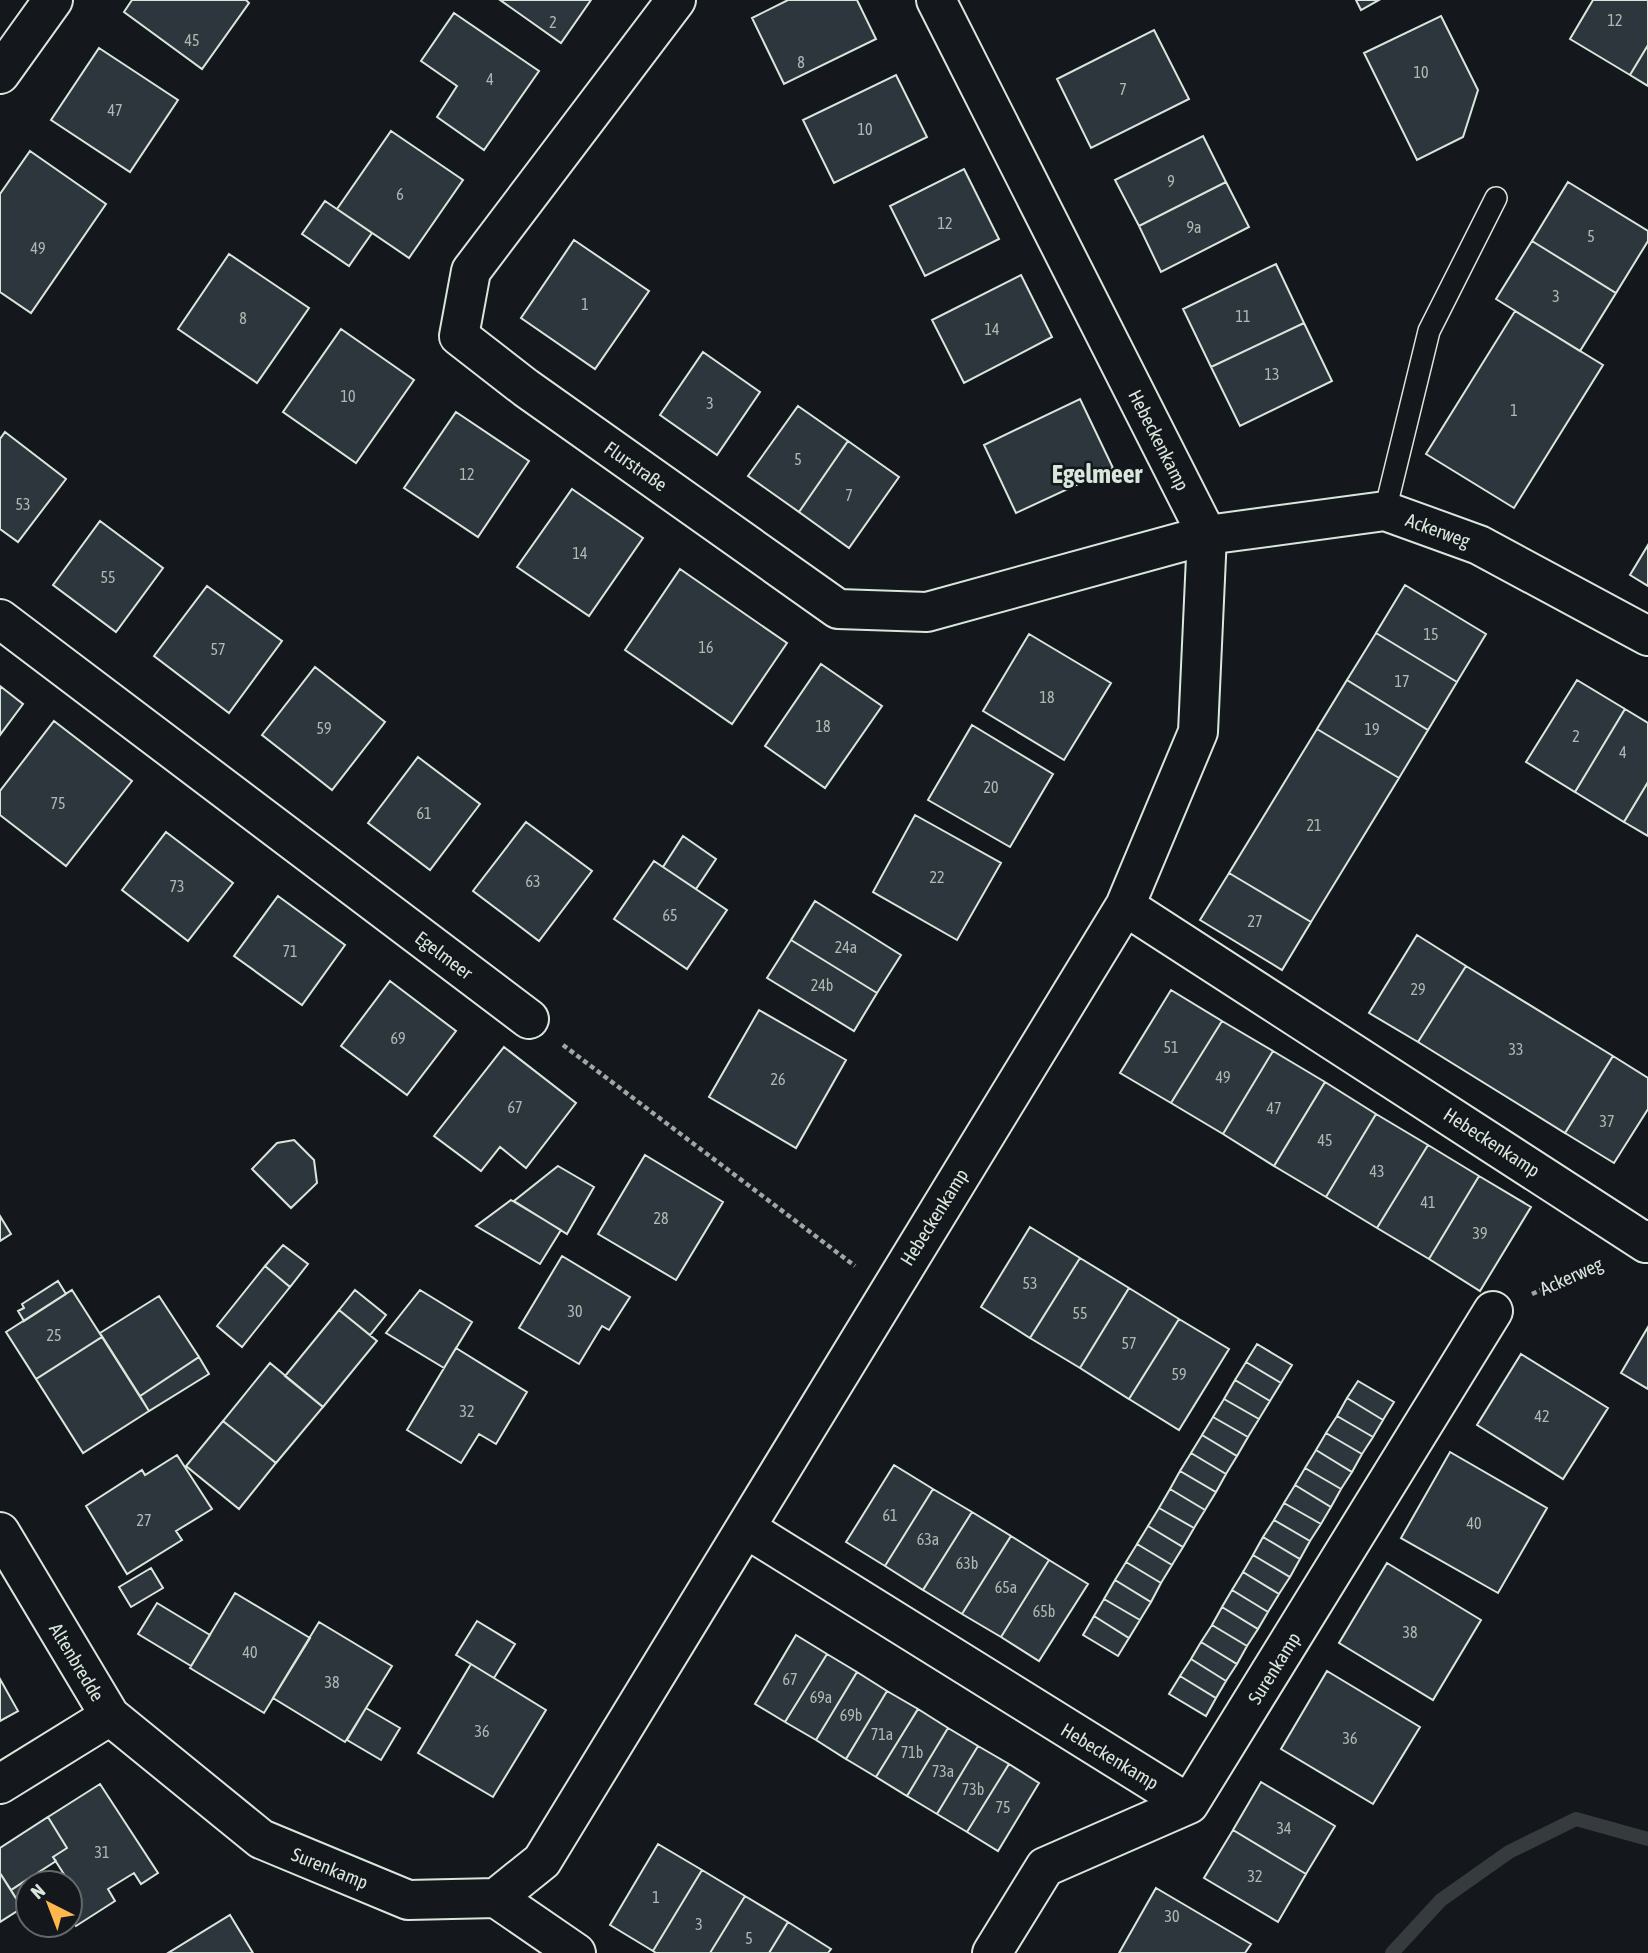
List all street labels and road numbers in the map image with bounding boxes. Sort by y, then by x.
street label: Hebeckenkamp [1124,386,1194,494]
street label: Flurstraße [600,437,672,495]
street label: Ackerweg [1403,508,1474,552]
street label: Egelmeer [411,926,477,984]
street label: Hebeckenkamp [1440,1103,1544,1181]
street label: Hebeckenkamp [896,1165,972,1269]
street label: Ackerweg [1536,1252,1607,1300]
street label: Altenbredde [45,1619,109,1705]
street label: Surenkamp [1243,1628,1305,1708]
street label: Hebeckenkamp [1057,1718,1163,1794]
street label: Surenkamp [289,1843,371,1893]

